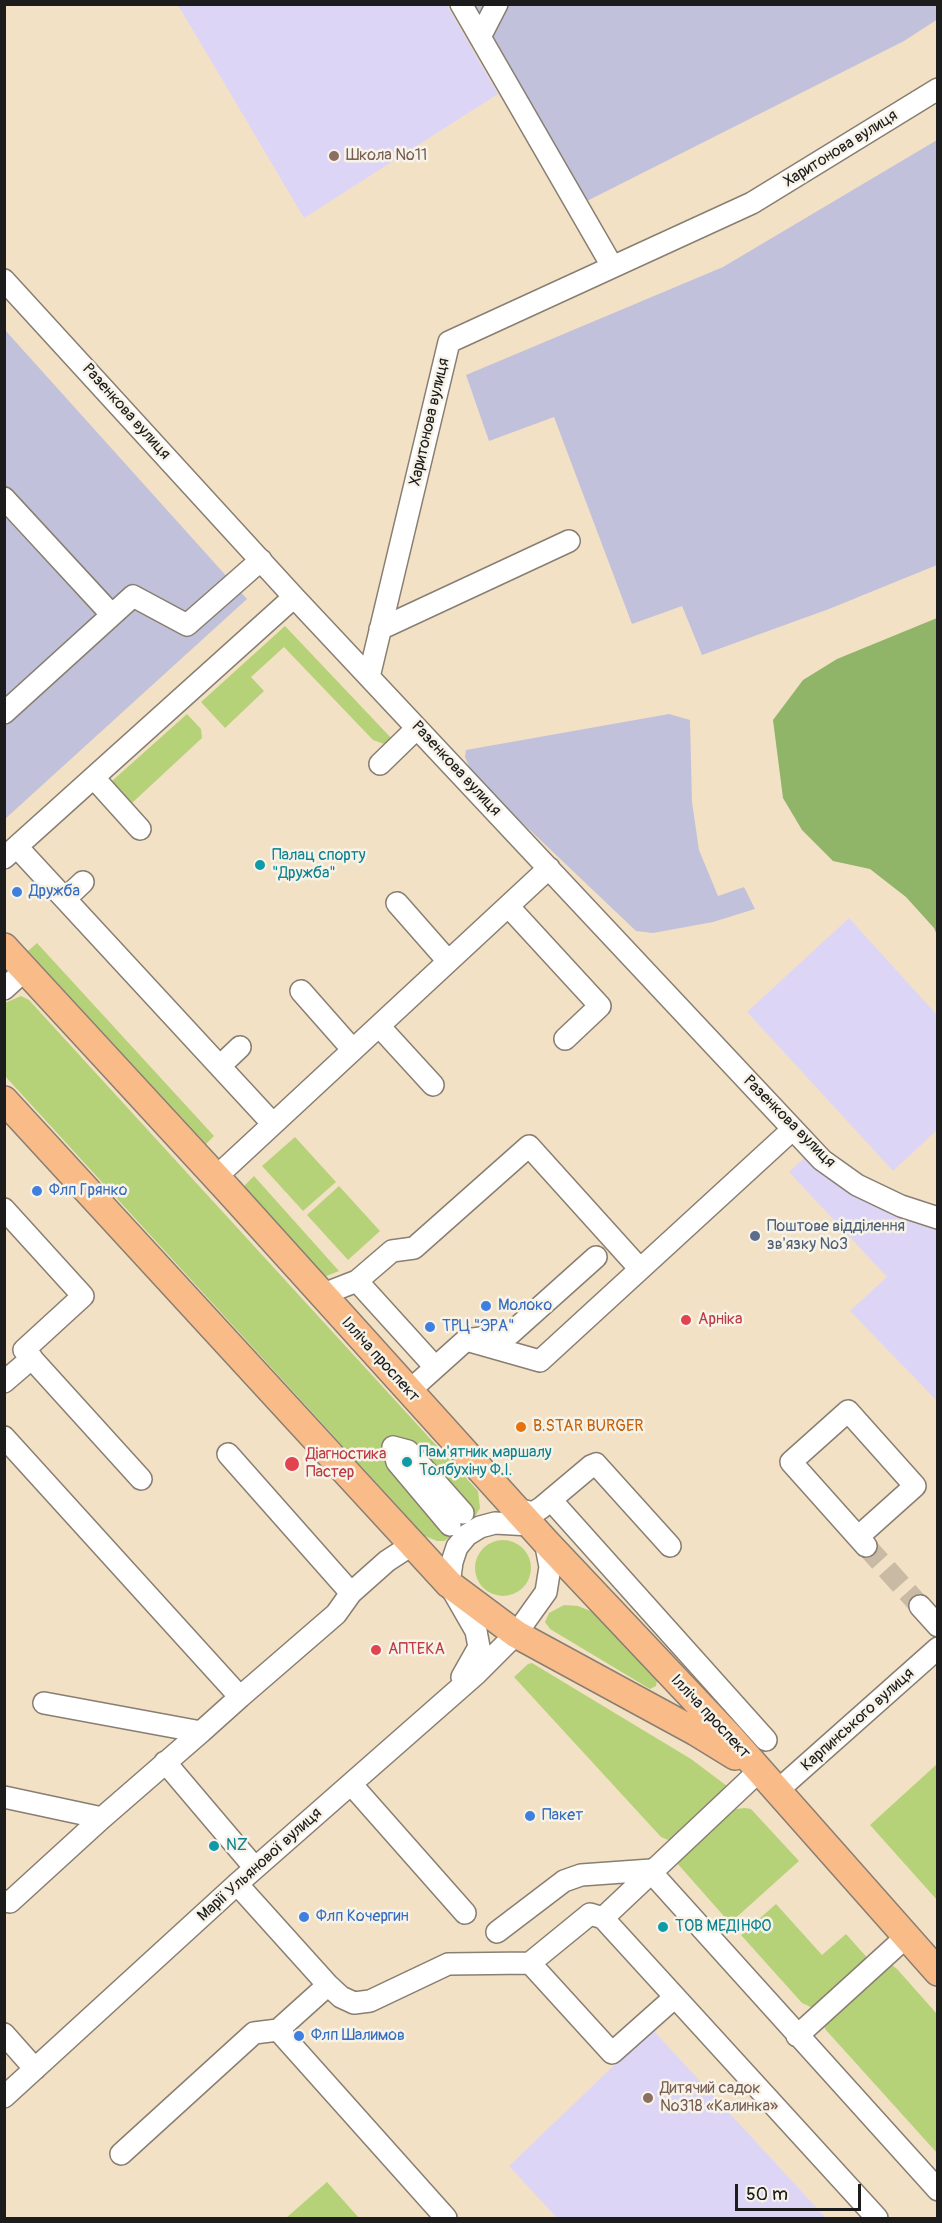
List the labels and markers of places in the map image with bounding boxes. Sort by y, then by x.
place label: Школа №11 [346,146,427,166]
marker: Школа №11 [327,149,341,163]
place label: Палац спорту "Дружба" [272,846,366,884]
marker: Палац спорту "Дружба" [253,858,267,872]
place label: Дружба [29,882,80,902]
marker: Дружба [10,885,24,899]
place label: Флп Грянко [49,1181,127,1201]
marker: Флп Грянко [30,1184,44,1198]
place label: Поштове відділення зв'язку №3 [767,1217,905,1255]
marker: Поштове відділення зв'язку №3 [748,1229,762,1243]
place label: Молоко [498,1296,552,1316]
marker: Молоко [479,1299,493,1313]
place label: Арніка [698,1310,742,1330]
marker: Арніка [679,1313,693,1327]
place label: ТРЦ "ЭРА" [442,1317,515,1337]
marker: ТРЦ "ЭРА" [423,1320,437,1334]
place label: B.STAR BURGER [533,1417,644,1437]
marker: B.STAR BURGER [514,1420,528,1434]
place label: Пам'ятник маршалу Толбухіну Ф.І. [419,1443,552,1481]
place label: Діагностика Пастер [306,1445,387,1483]
marker: Діагностика Пастер [283,1455,301,1473]
marker: Пам'ятник маршалу Толбухіну Ф.І. [400,1455,414,1469]
place label: АПТЕКА [388,1640,445,1660]
marker: АПТЕКА [369,1643,383,1657]
place label: Пакет [542,1806,583,1826]
marker: Пакет [523,1809,537,1823]
place label: NZ [226,1836,248,1856]
marker: NZ [207,1839,221,1853]
place label: Флп Кочергин [316,1907,409,1927]
marker: Флп Кочергин [297,1910,311,1924]
place label: ТОВ МЕДІНФО [675,1917,772,1937]
marker: ТОВ МЕДІНФО [656,1920,670,1934]
place label: Флп Шалимов [311,2026,405,2046]
marker: Флп Шалимов [292,2029,306,2043]
place label: Дитячий садок №318 «Калинка» [660,2079,778,2117]
marker: Дитячий садок №318 «Калинка» [641,2091,655,2105]

